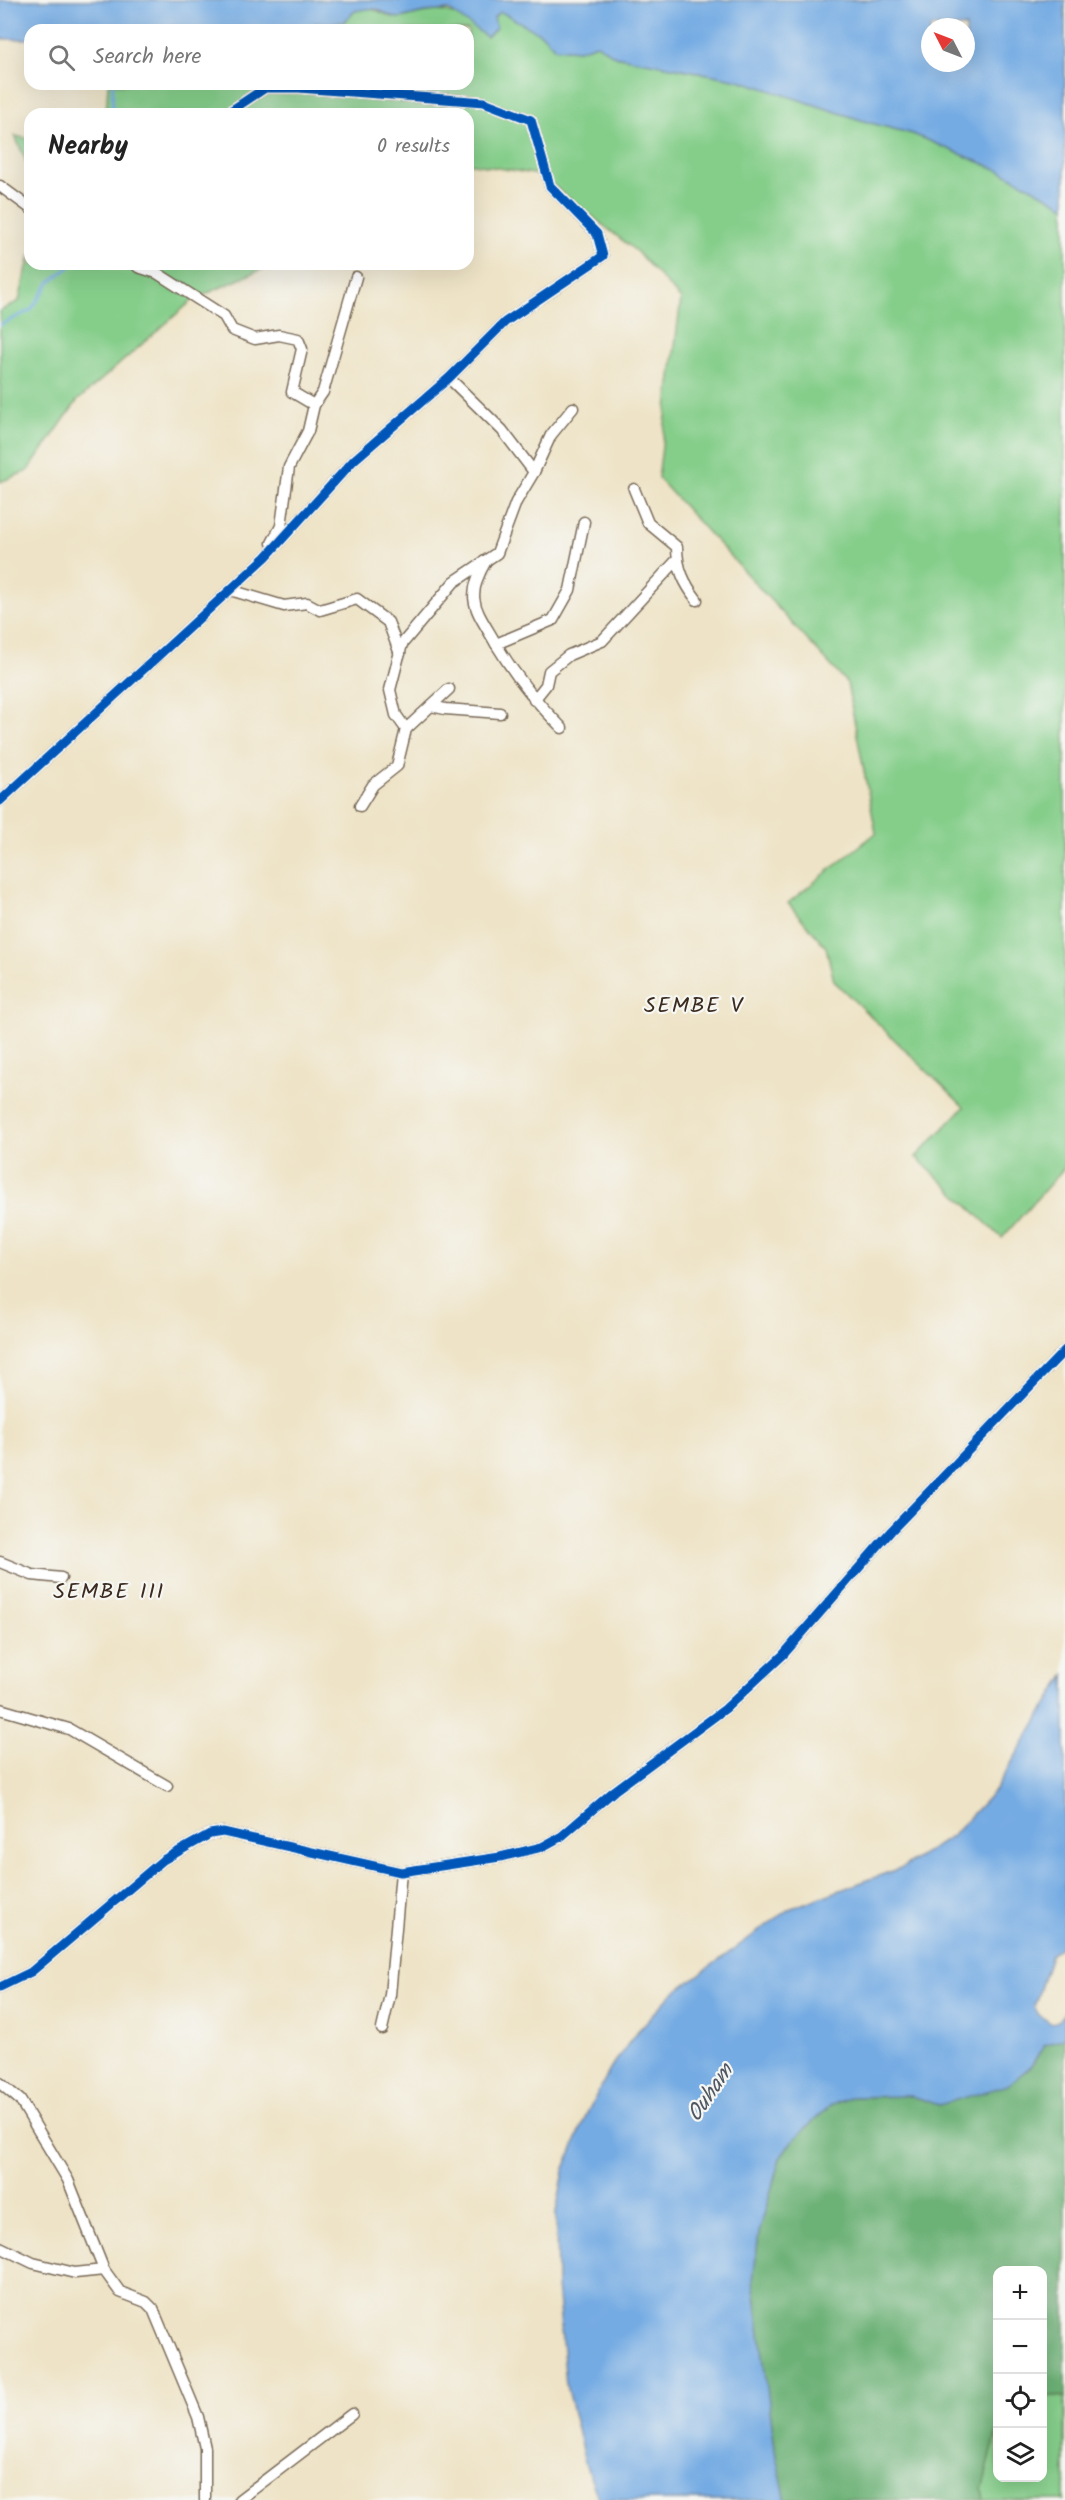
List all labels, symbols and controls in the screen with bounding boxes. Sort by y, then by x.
north arrow [921,18,975,72]
search box [24,24,474,90]
text: Search here [93,40,201,75]
icon: search [45,41,78,74]
text: Nearby [48,126,128,168]
text: 0 results [377,131,450,163]
district label: SEMBE V [644,989,745,1024]
district label: SEMBE III [53,1575,165,1610]
water label: Ouham [679,2056,744,2130]
map controls [993,2266,1047,2482]
button: + [993,2266,1047,2320]
button: − [993,2320,1047,2374]
button: locate [993,2374,1047,2428]
button: layers [993,2428,1047,2482]

